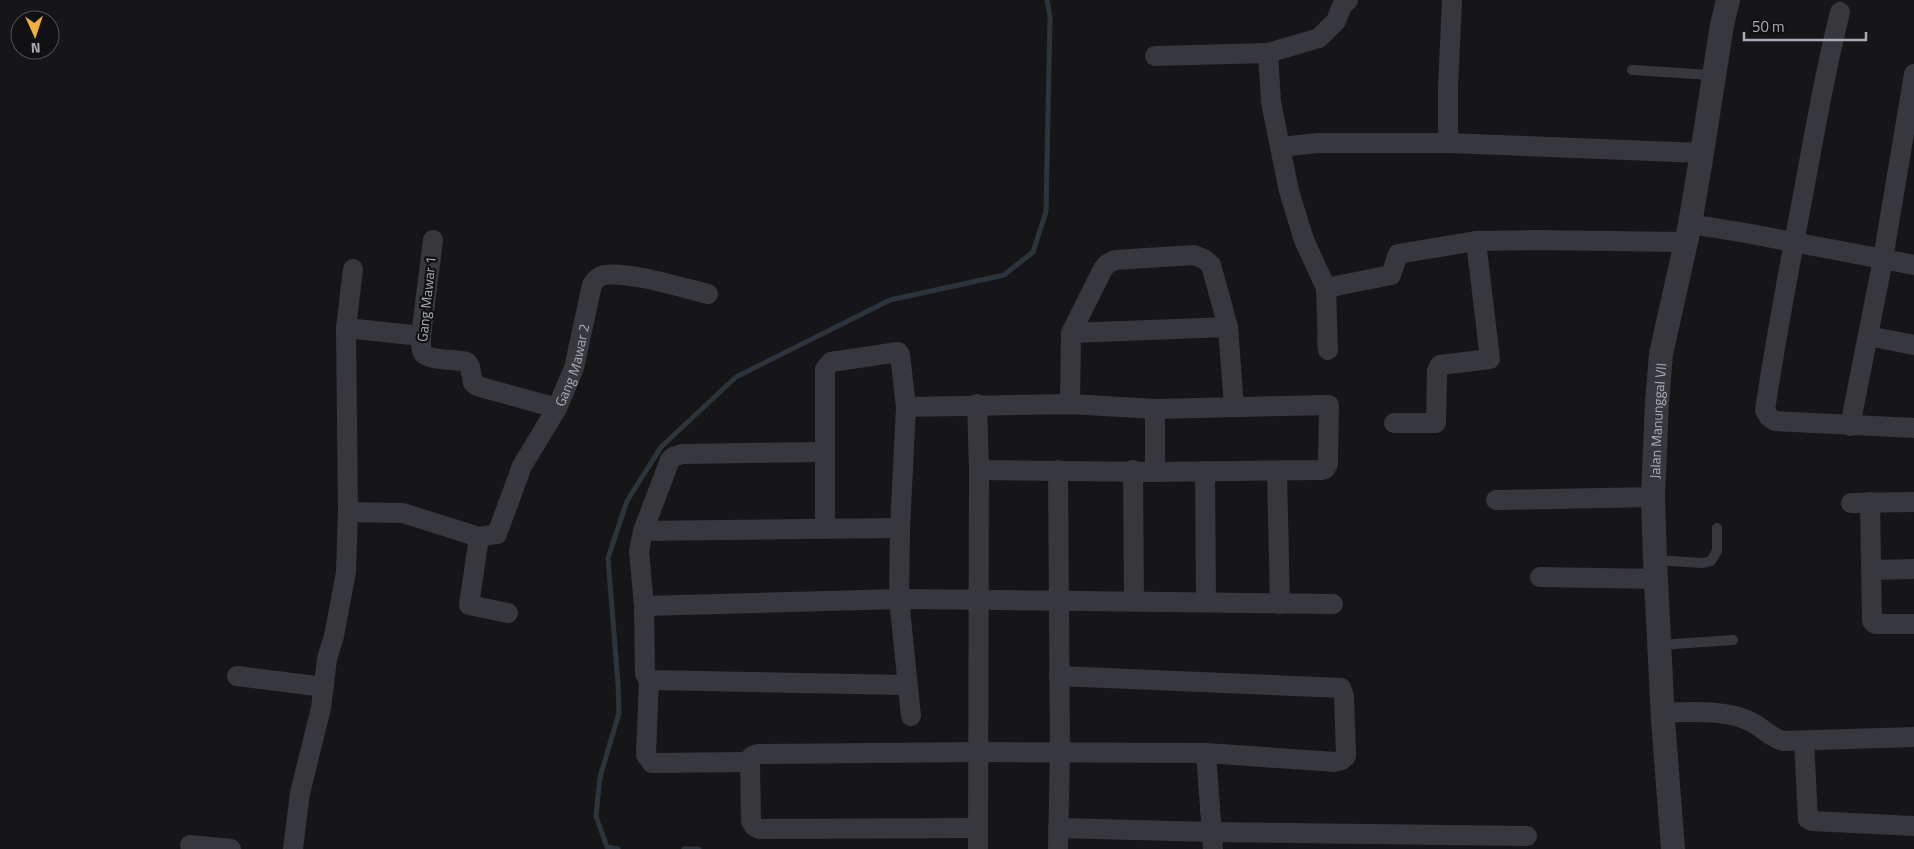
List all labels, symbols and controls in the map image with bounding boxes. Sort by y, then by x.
north arrow [10,10,60,60]
scale bar [1744,10,1866,42]
text: 50 m [1752,15,1785,38]
text: N [30,38,41,59]
street label: Gang Mawar 1 [411,255,441,343]
street label: Gang Mawar 2 [549,322,594,409]
street label: Jalan Manunggal VII [1643,362,1671,479]

